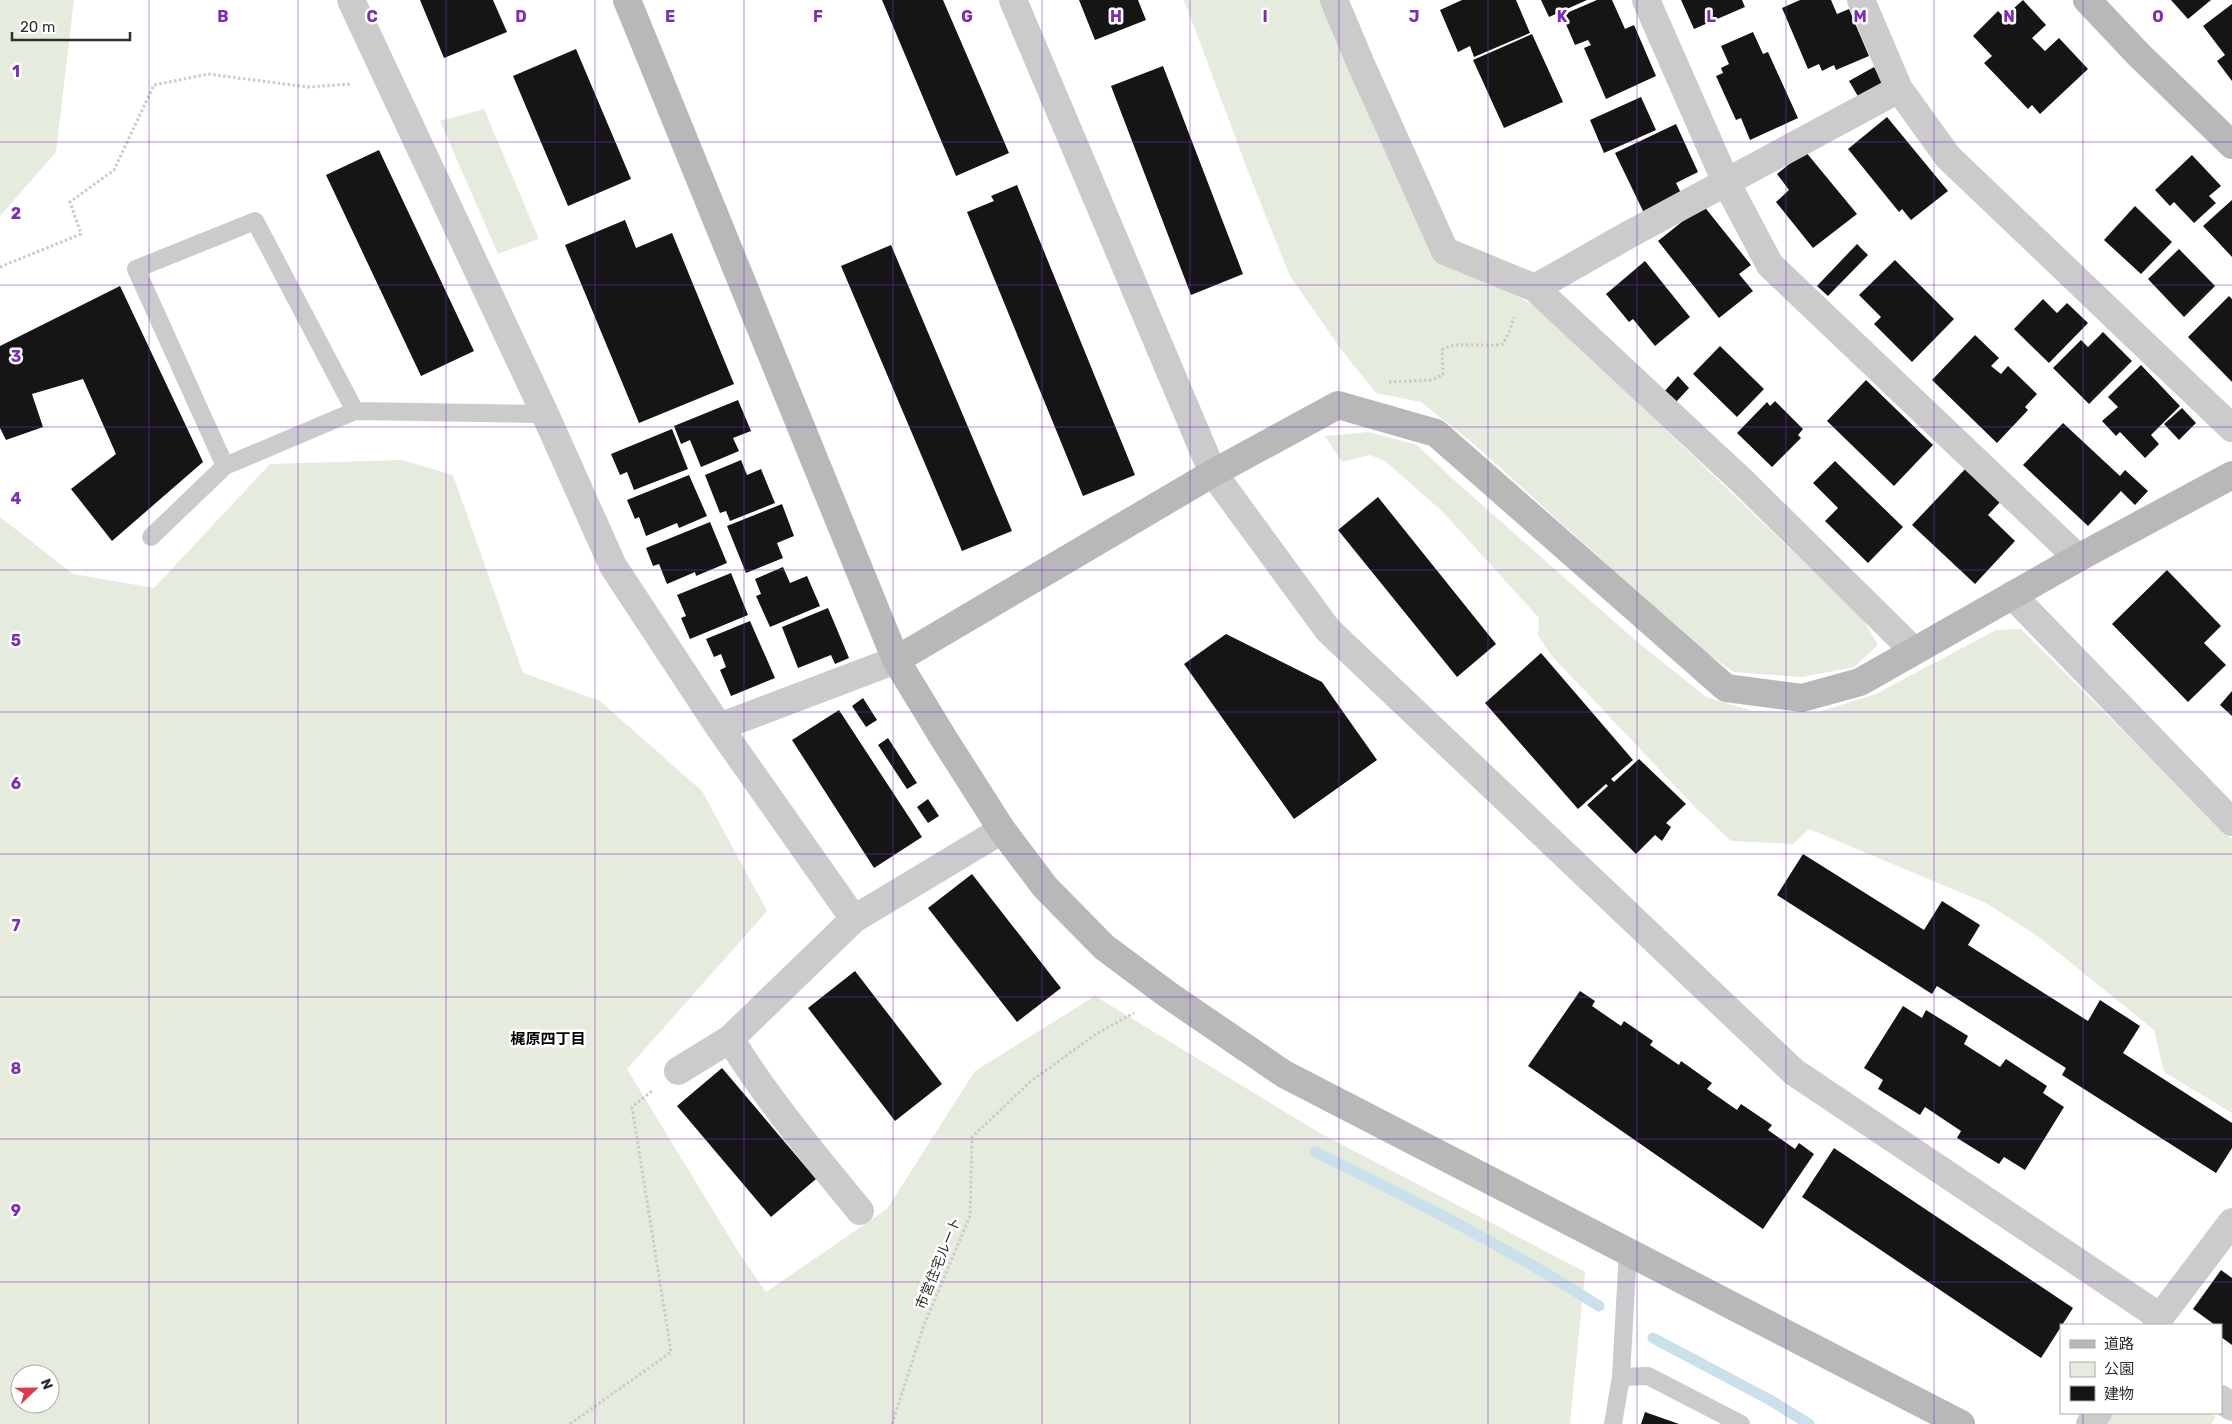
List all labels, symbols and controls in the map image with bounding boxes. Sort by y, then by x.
text: B [217,7,229,26]
text: C [366,7,378,26]
text: D [515,7,527,26]
text: E [665,7,675,26]
text: F [813,7,823,26]
text: G [961,7,973,26]
text: H [1110,7,1122,26]
text: I [1262,7,1268,26]
text: J [1409,7,1419,26]
text: K [1557,7,1568,26]
text: L [1706,7,1716,26]
text: M [1853,7,1867,26]
text: N [2003,7,2015,26]
text: O [2152,7,2164,26]
scale bar [12,10,130,42]
text: 20 m [20,18,55,36]
text: 1 [12,62,20,81]
text: 2 [11,204,21,223]
text: 3 [11,347,21,366]
text: 4 [11,489,22,508]
text: 5 [11,631,21,650]
text: 6 [11,774,21,793]
text: 7 [11,916,21,935]
district label: 梶原四丁目 [510,1030,586,1048]
text: 8 [11,1059,22,1078]
text: 9 [11,1201,21,1220]
street label: 市営住宅ルート [912,1215,965,1312]
legend [2060,1324,2222,1414]
text: 道路 [2104,1335,2134,1353]
text: 公園 [2104,1360,2134,1378]
north arrow [10,1364,60,1414]
text: N [37,1376,56,1392]
text: 建物 [2104,1385,2134,1403]

